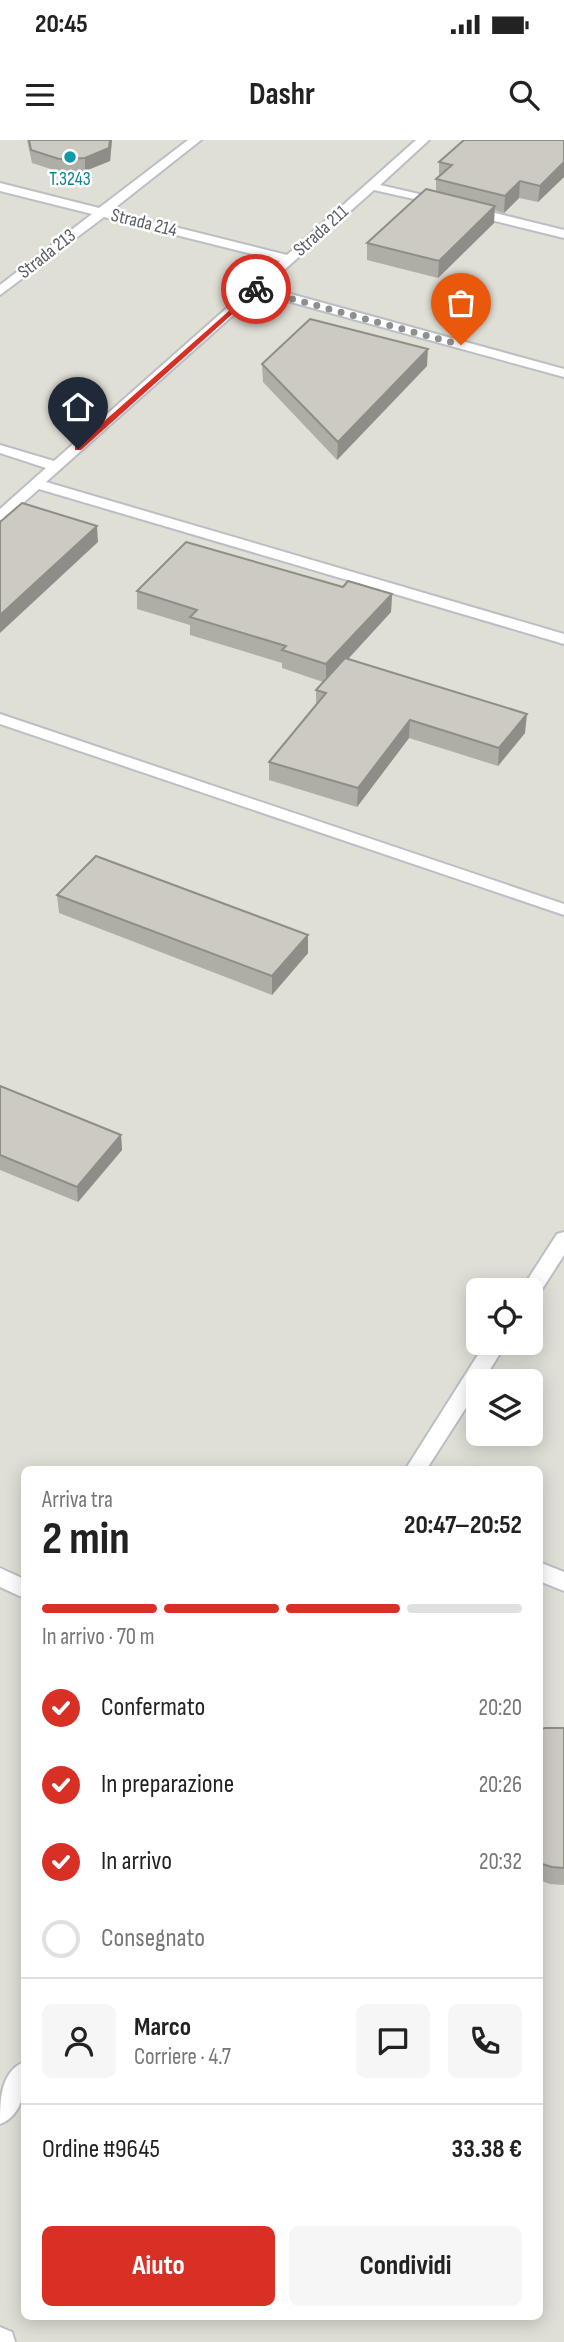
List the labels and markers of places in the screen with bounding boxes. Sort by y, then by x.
marker: T.3243 [62,149,78,165]
place label: T.3243 [49,168,91,191]
pin [431,273,491,345]
pin [48,377,108,449]

